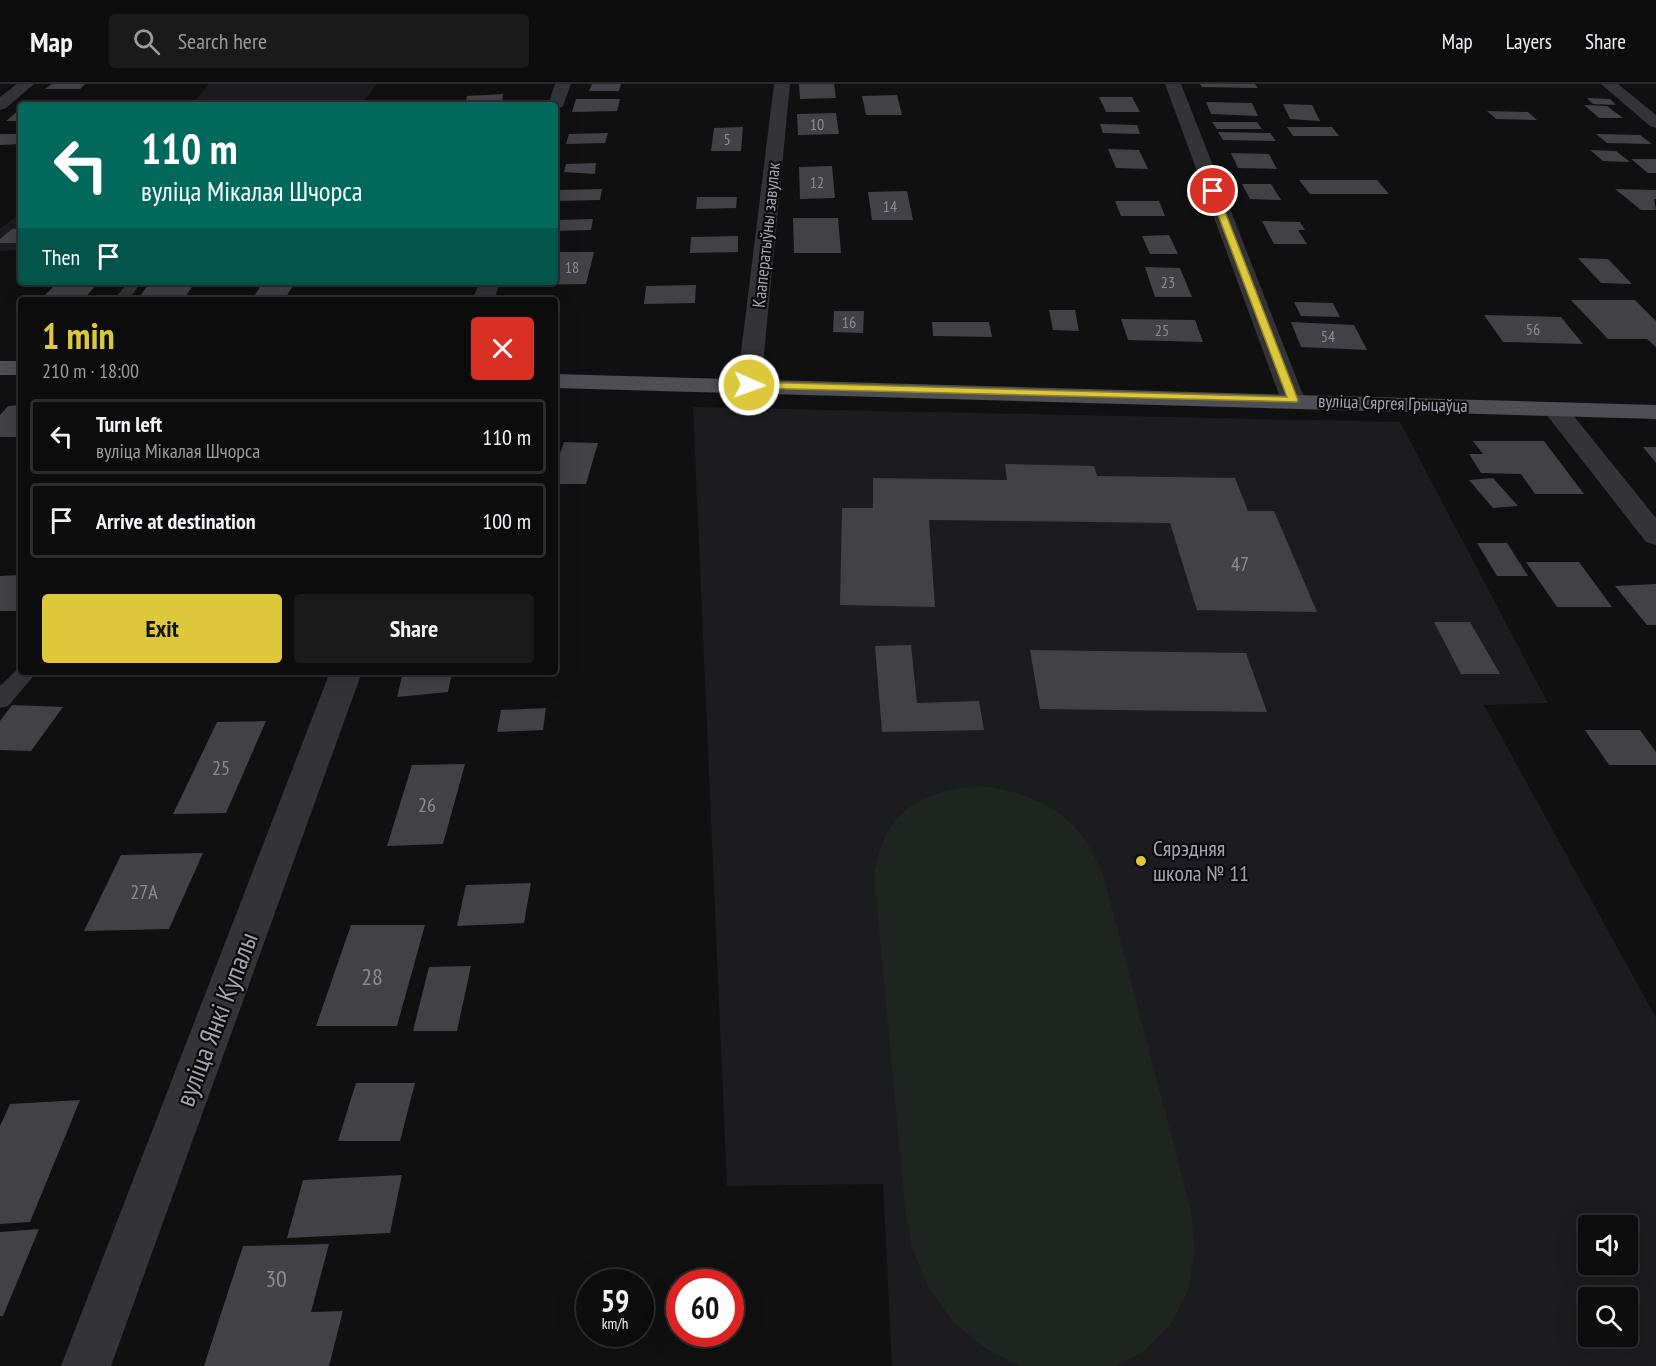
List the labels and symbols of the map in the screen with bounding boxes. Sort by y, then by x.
house number: 10 [810,114,824,134]
house number: 5 [723,129,731,149]
street label: Кааператыўны завулак [747,161,785,309]
pin [1187,165,1238,216]
house number: 12 [810,172,824,192]
house number: 14 [883,196,897,216]
house number: 18 [565,257,579,277]
house number: 23 [1161,272,1175,292]
house number: 16 [842,312,856,332]
house number: 56 [1526,319,1540,339]
house number: 25 [1155,320,1169,340]
house number: 54 [1321,326,1335,346]
position arrow [717,353,781,417]
street label: вуліца Сяргея Грыцаўца [1318,389,1468,417]
house number: 47 [1231,551,1249,577]
house number: 25 [212,755,230,781]
house number: 26 [418,792,436,818]
place label: Сярэдняя школа № 11 [1153,834,1249,887]
marker: Сярэдняя школа № 11 [1134,854,1148,868]
house number: 27А [130,879,158,905]
street label: вуліца Янкі Купалы [167,927,265,1111]
house number: 28 [361,961,383,992]
house number: 30 [265,1263,287,1294]
speed limit sign: 60 [666,1269,744,1347]

